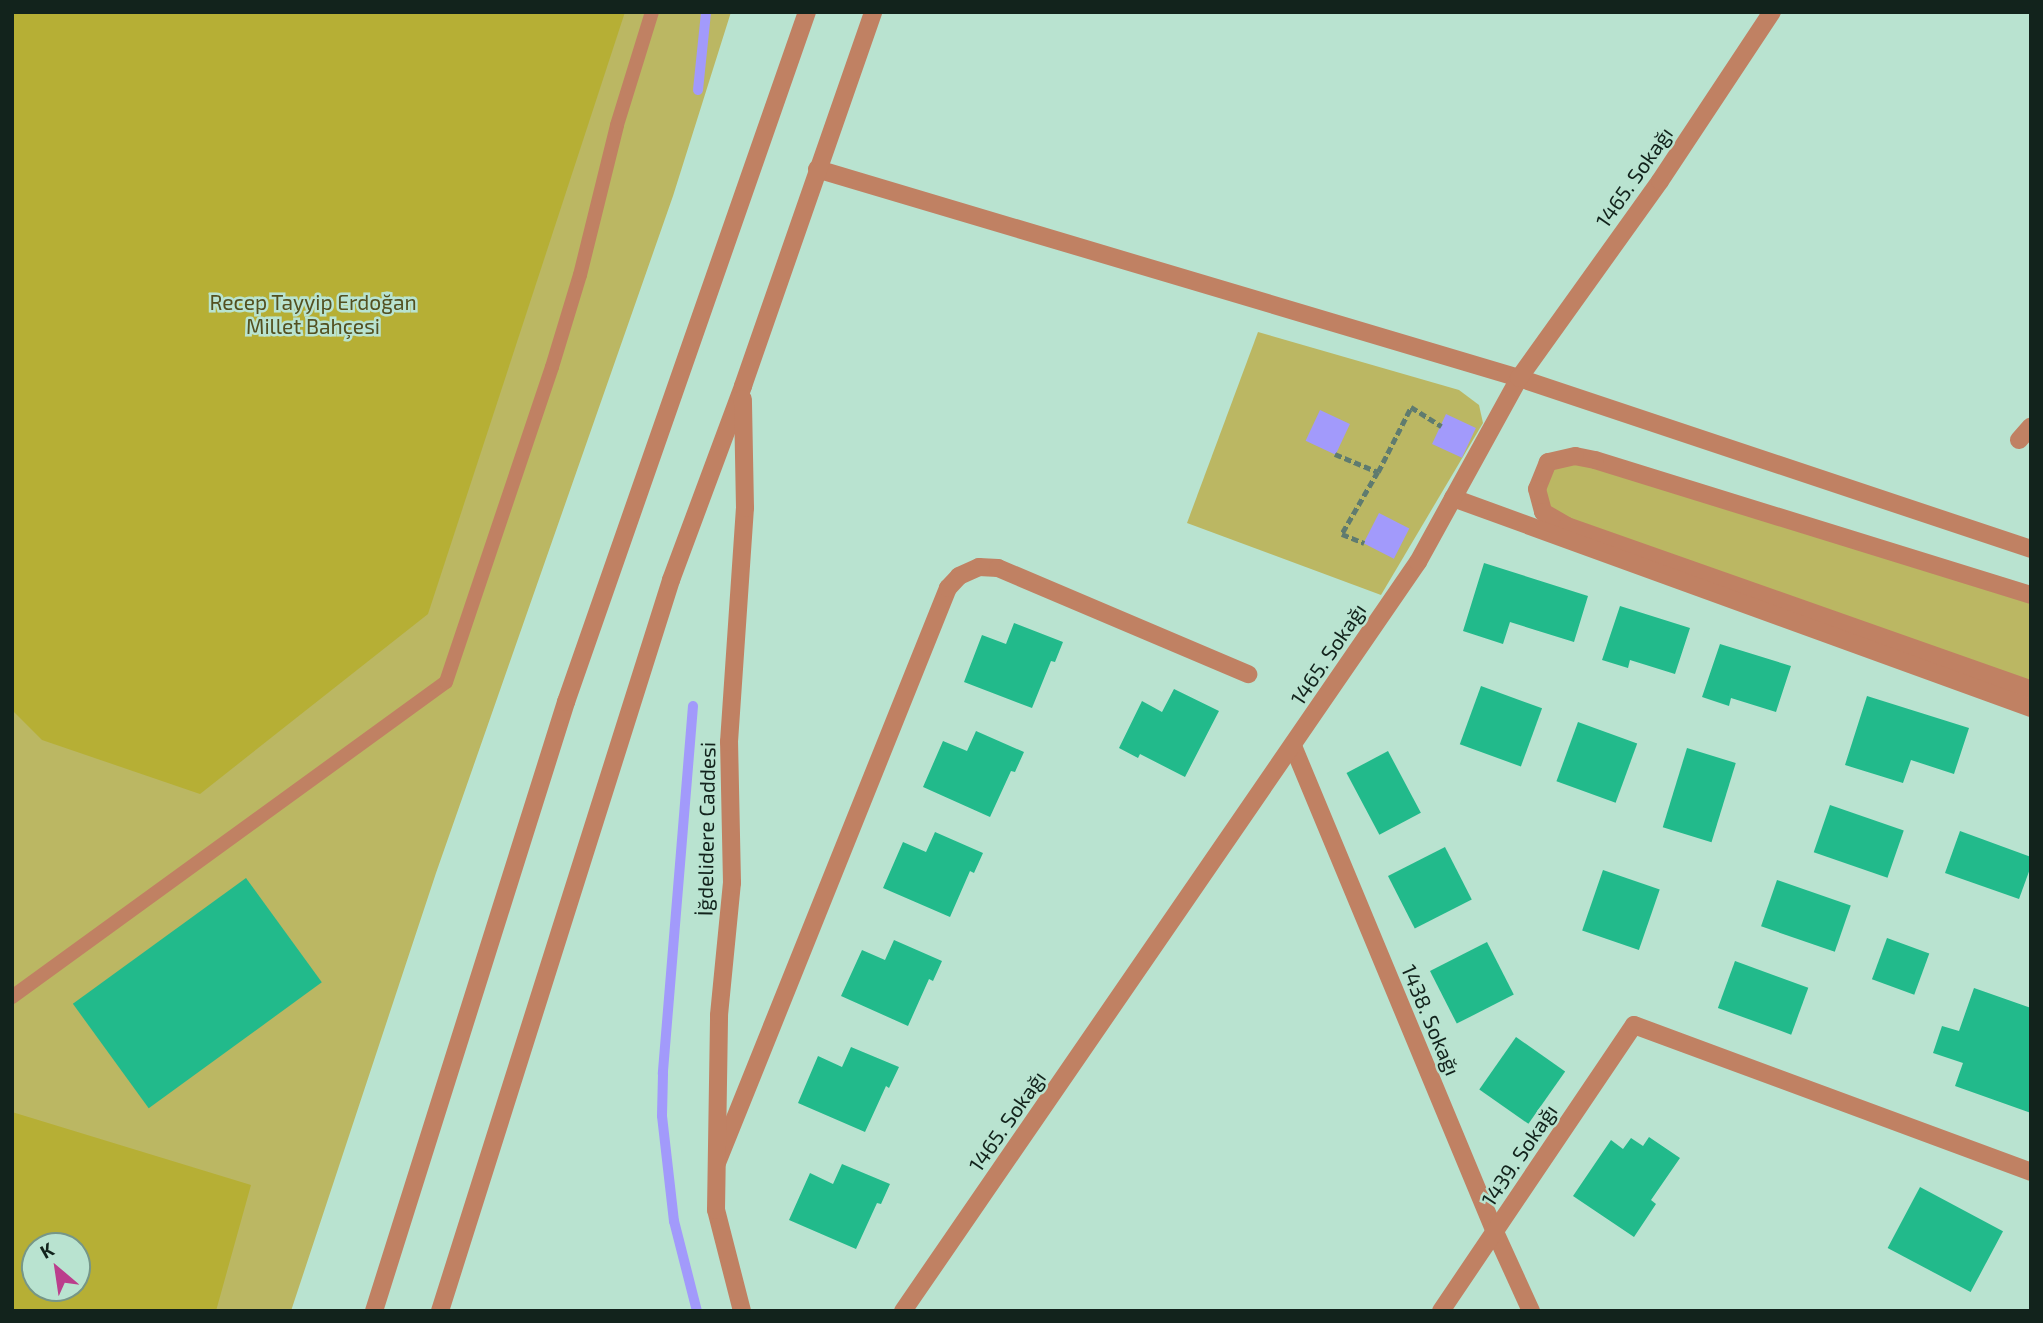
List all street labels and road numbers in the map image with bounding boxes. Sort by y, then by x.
street label: 1465. Sokağı [1590,122,1678,232]
street label: 1465. Sokağı [1285,598,1371,710]
street label: İğdelidere Caddesi [692,742,720,916]
street label: 1438. Sokağı [1396,961,1466,1079]
street label: 1465. Sokağı [963,1066,1051,1176]
street label: 1439. Sokağı [1476,1099,1562,1211]

